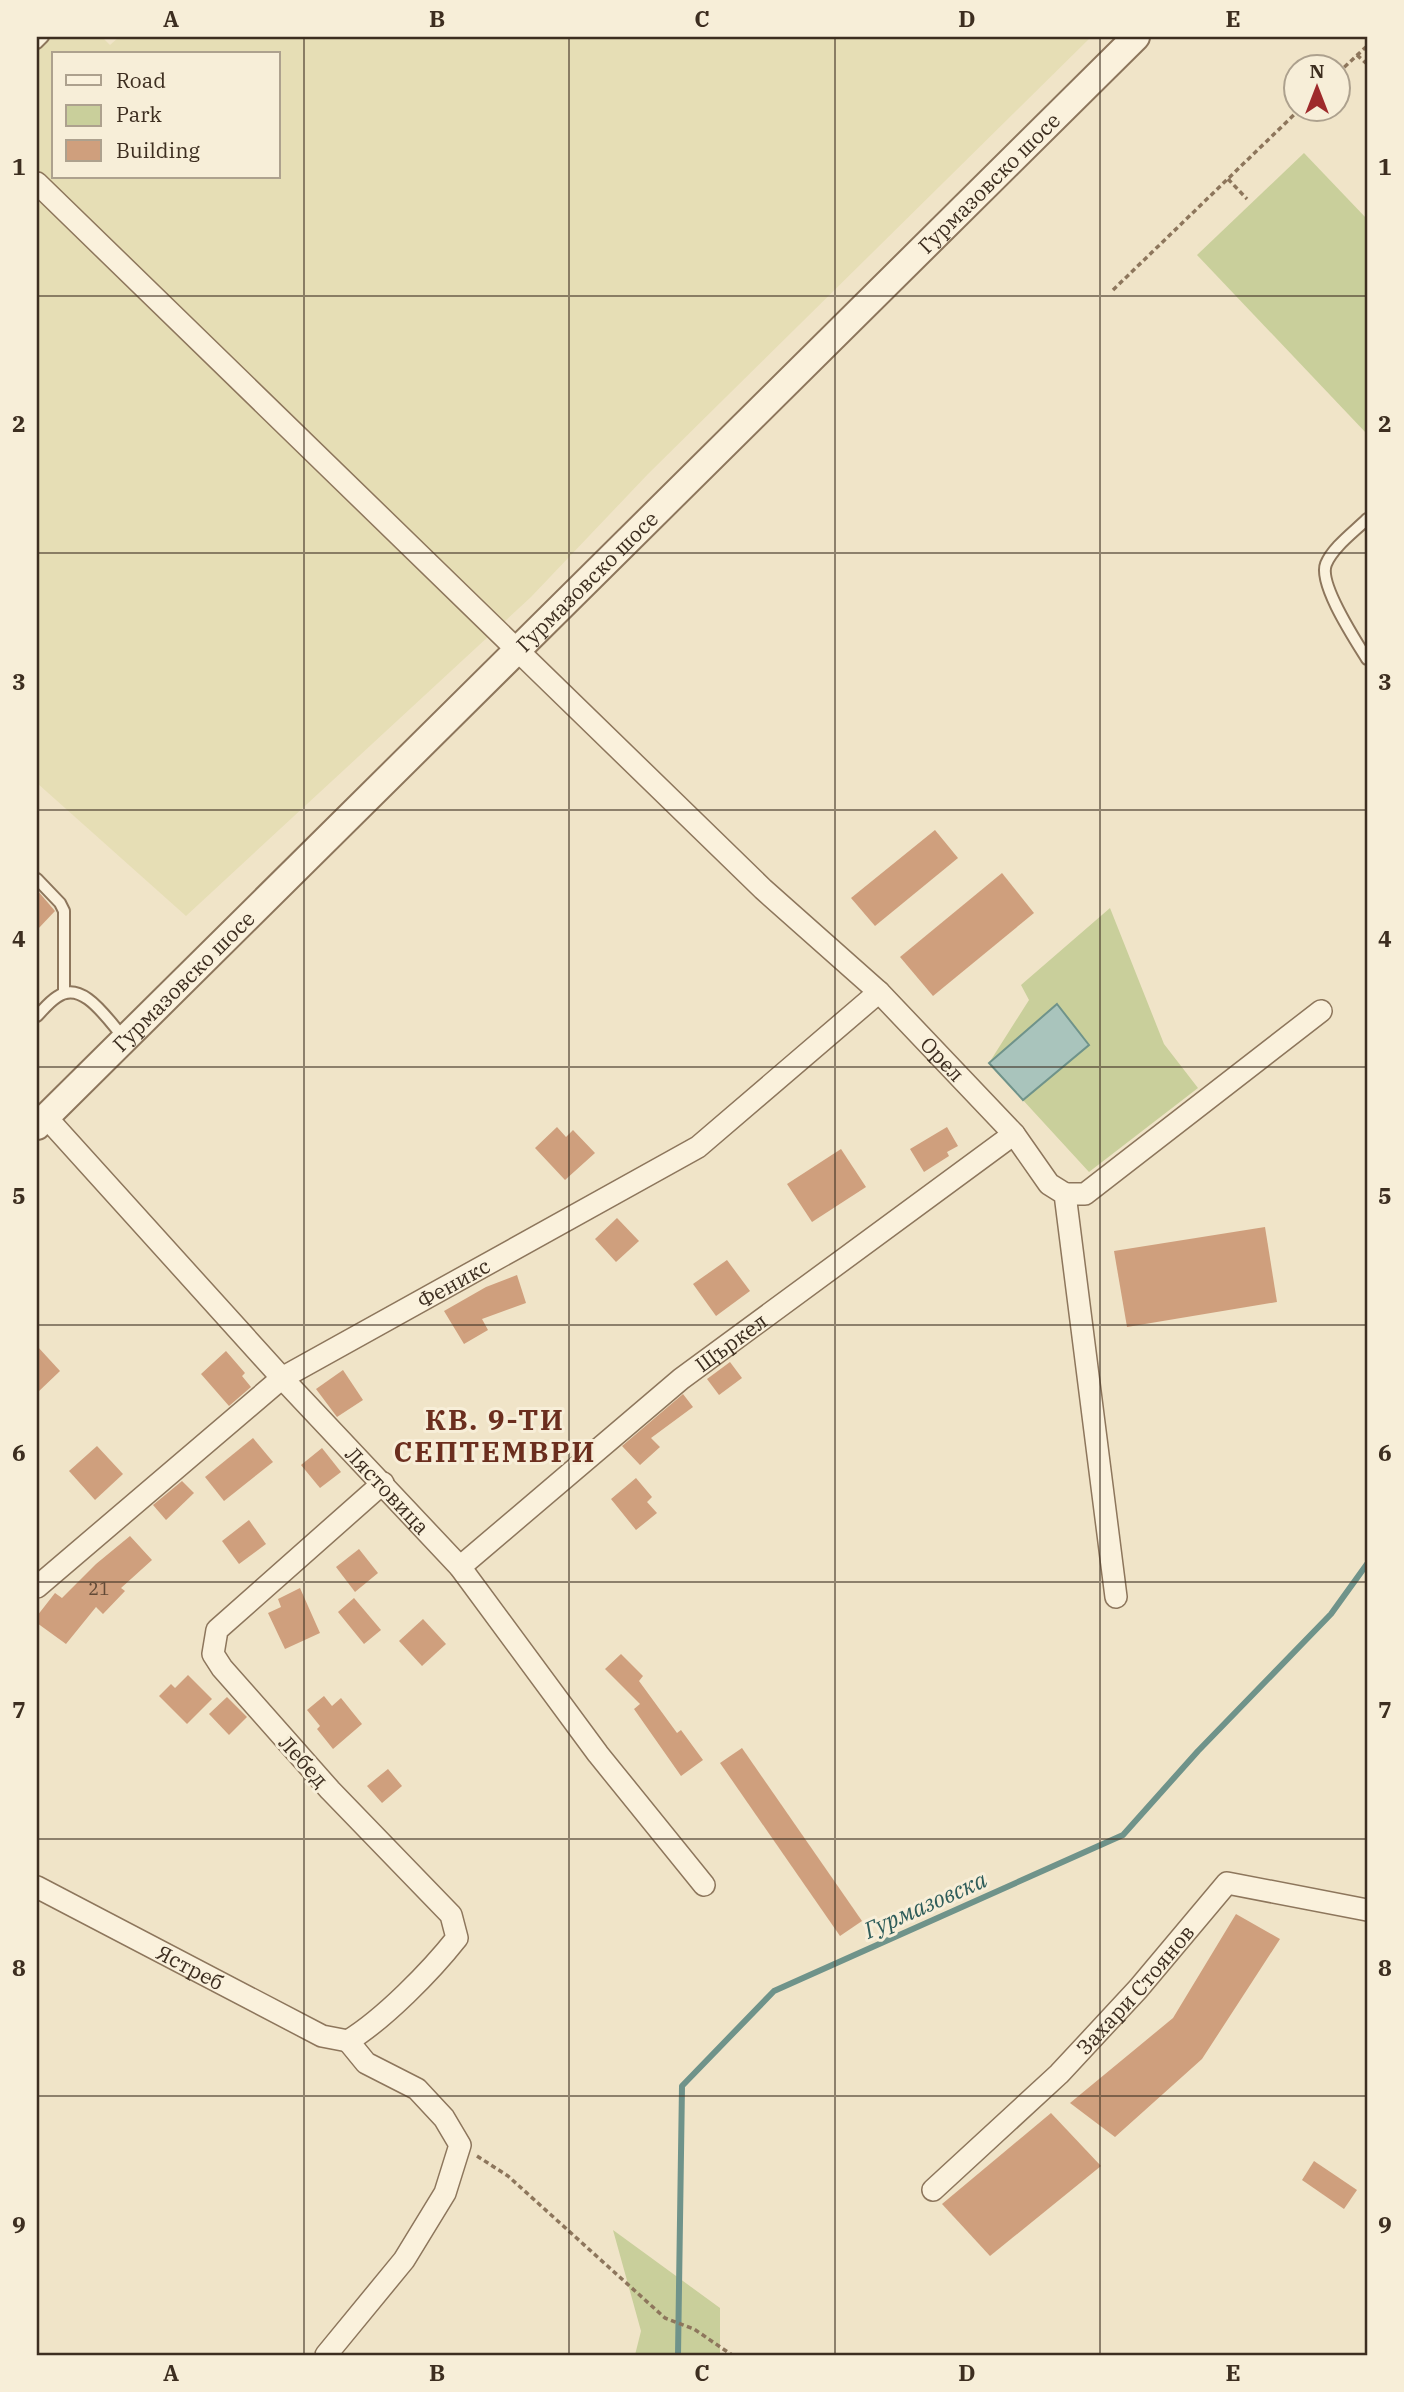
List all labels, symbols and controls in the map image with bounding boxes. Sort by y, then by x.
text: A [163,3,179,33]
text: B [429,3,445,33]
text: C [694,3,710,33]
text: D [958,3,976,33]
text: E [1225,3,1241,33]
legend [52,52,280,178]
north arrow [1282,52,1352,122]
text: N [1309,59,1325,83]
text: Road [116,66,166,94]
text: Park [116,100,163,128]
street label: Гурмазовско шосе [912,106,1066,259]
text: Building [116,136,201,164]
text: 1 [12,151,26,181]
text: 1 [1378,151,1392,181]
text: 2 [12,408,26,438]
text: 2 [1378,408,1392,438]
street label: Гурмазовско шосе [510,505,664,658]
text: 3 [12,666,26,696]
text: 3 [1378,666,1392,696]
street label: Гурмазовско шосе [106,904,260,1058]
text: 4 [12,923,26,953]
text: 4 [1378,923,1392,953]
street label: Орел [914,1030,971,1087]
text: 5 [12,1180,26,1210]
text: 5 [1378,1180,1392,1210]
street label: Феникс [412,1251,495,1314]
street label: Щъркел [689,1306,773,1378]
district label: КВ. 9-ТИ СЕПТЕМВРИ [394,1401,596,1470]
text: 6 [12,1437,26,1467]
text: 6 [1378,1437,1392,1467]
street label: Лястовица [339,1440,436,1540]
house number: 21 [88,1577,110,1600]
text: 7 [12,1694,26,1724]
text: 7 [1378,1694,1392,1724]
street label: Лебед [273,1729,335,1793]
water label: Гурмазовска [858,1863,992,1945]
street label: Захари Стоянов [1070,1919,1200,2061]
street label: Ястреб [152,1938,229,1996]
text: 8 [12,1952,26,1982]
text: 8 [1378,1952,1392,1982]
text: 9 [12,2209,26,2239]
text: 9 [1378,2209,1392,2239]
text: A [163,2357,179,2387]
text: B [429,2357,445,2387]
text: C [694,2357,710,2387]
text: D [958,2357,976,2387]
text: E [1225,2357,1241,2387]

